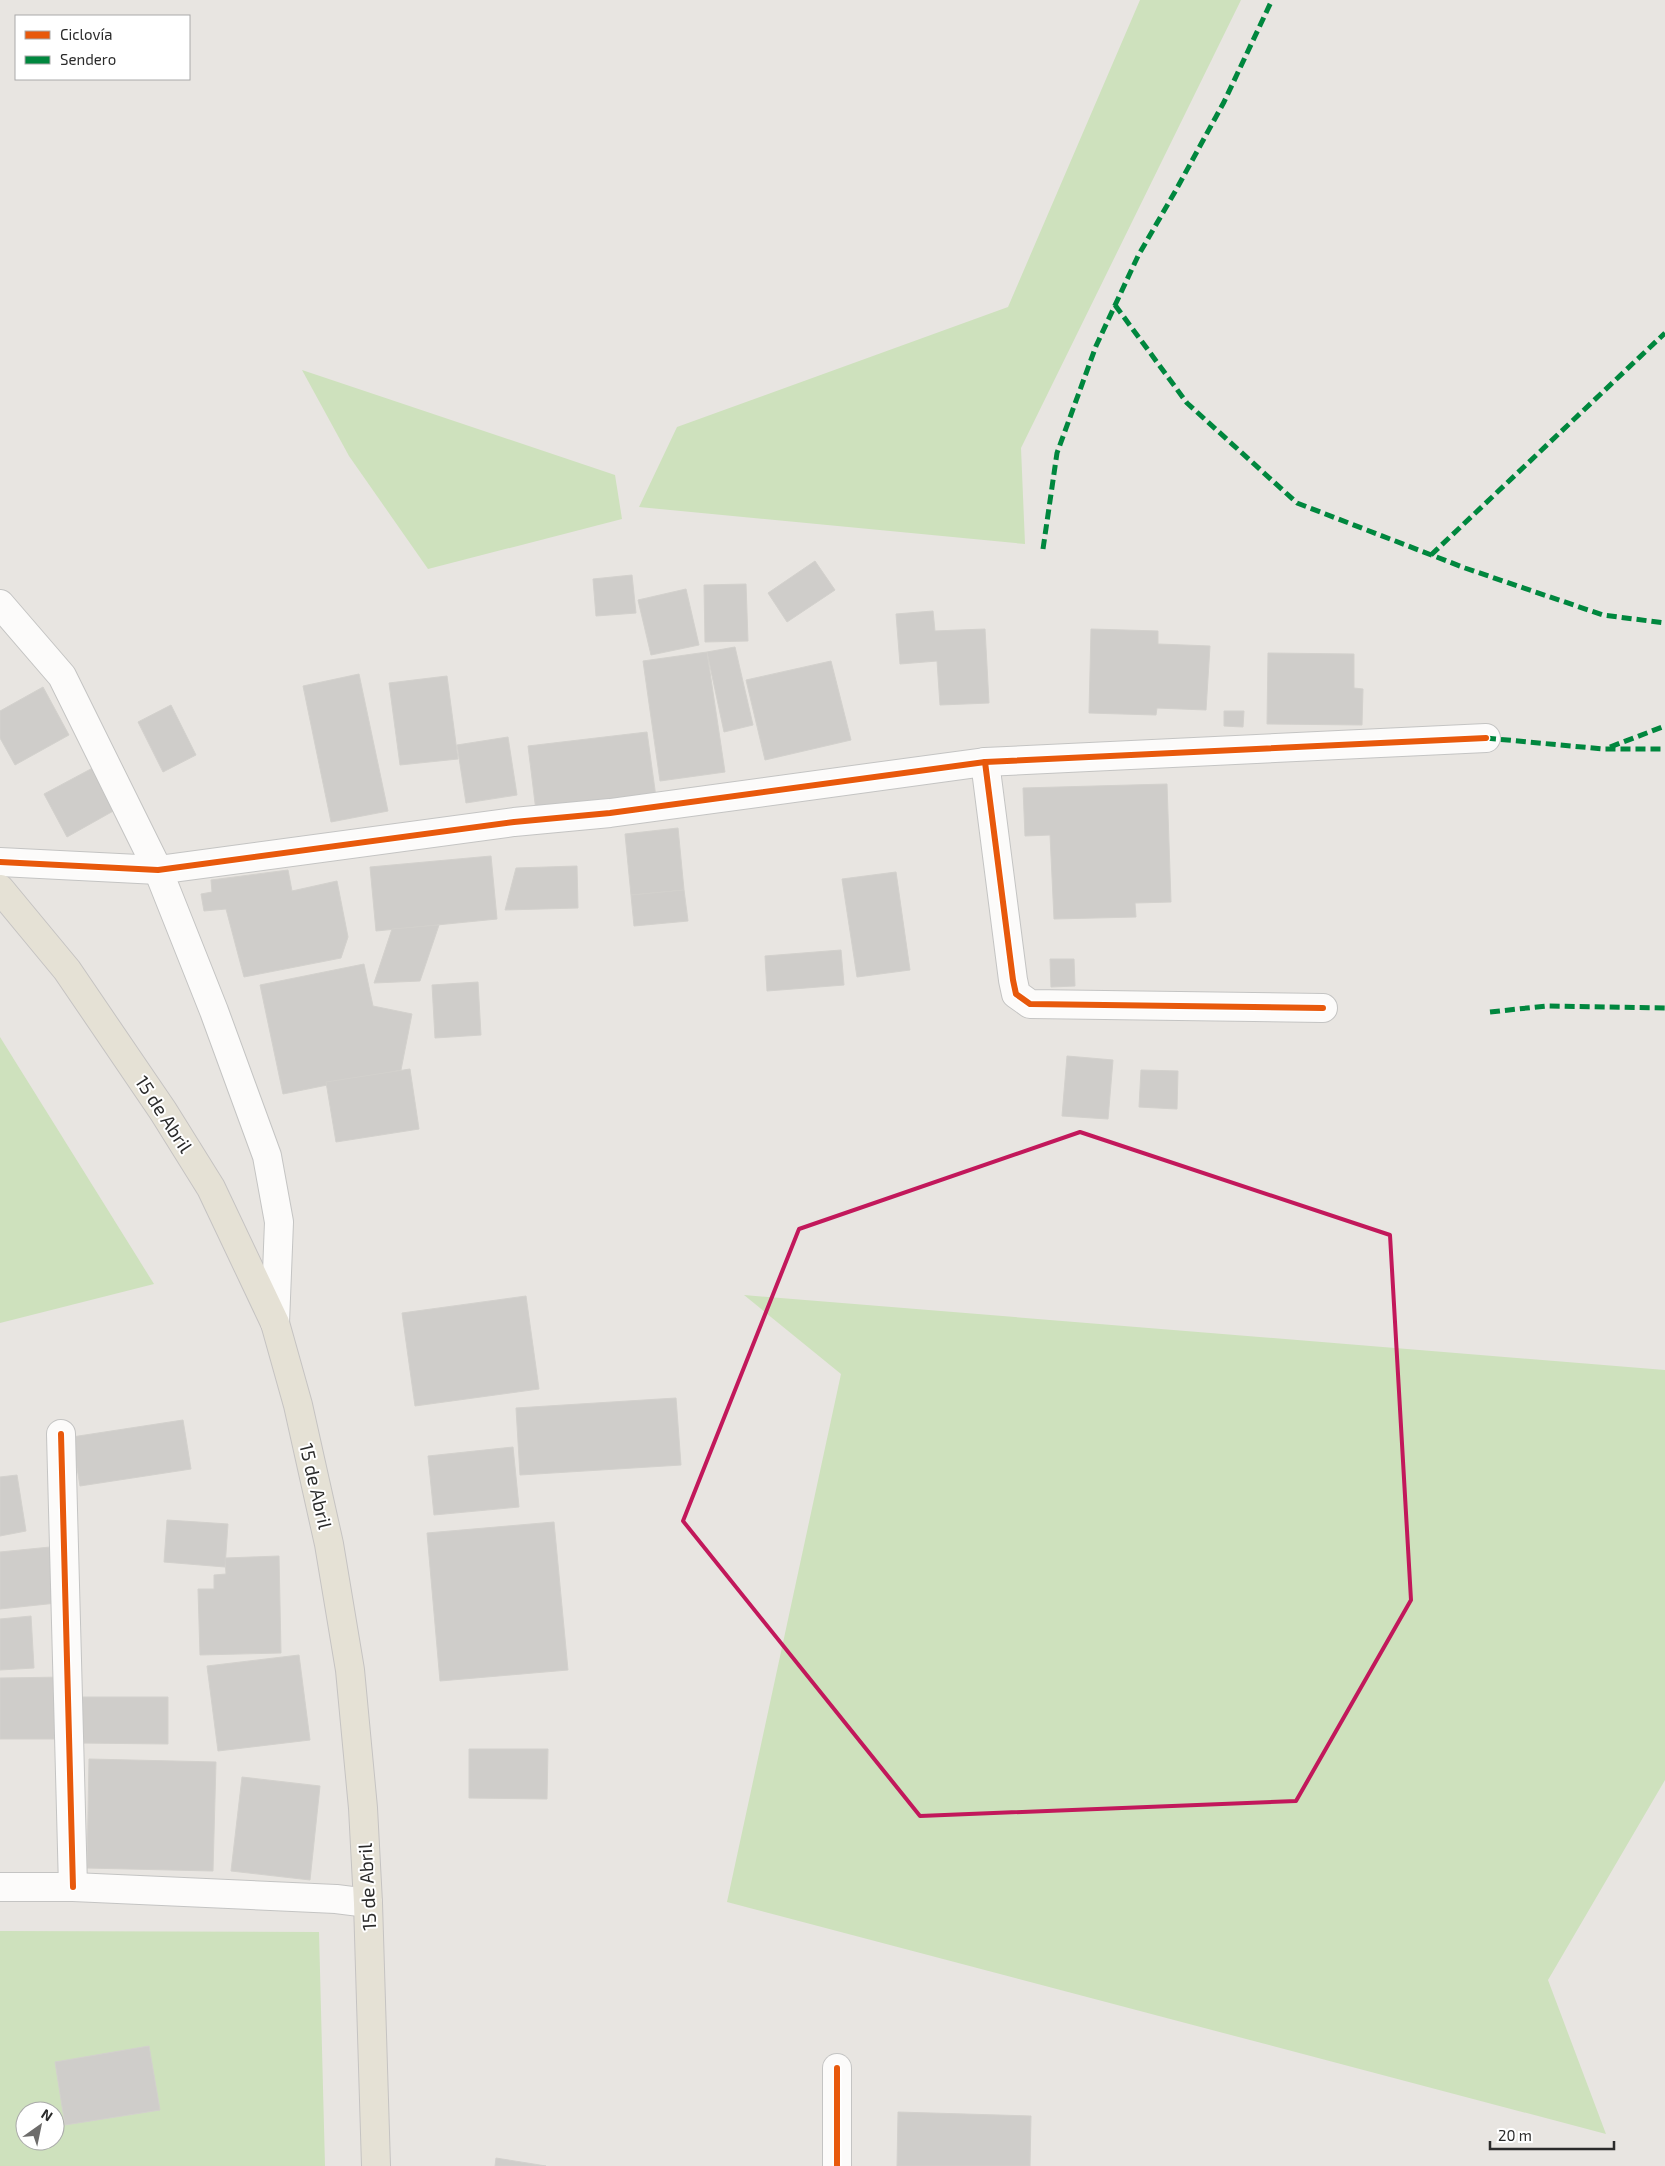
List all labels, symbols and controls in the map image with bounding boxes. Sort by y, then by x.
legend [15,15,190,80]
text: Ciclovía [60,25,112,43]
text: Sendero [60,50,116,68]
street label: 15 de Abril [131,1071,198,1157]
street label: 15 de Abril [295,1441,338,1531]
street label: 15 de Abril [353,1842,380,1931]
north arrow [15,2101,65,2151]
text: N [38,2105,56,2125]
scale bar [1490,2118,1614,2150]
text: 20 m [1498,2126,1532,2144]

